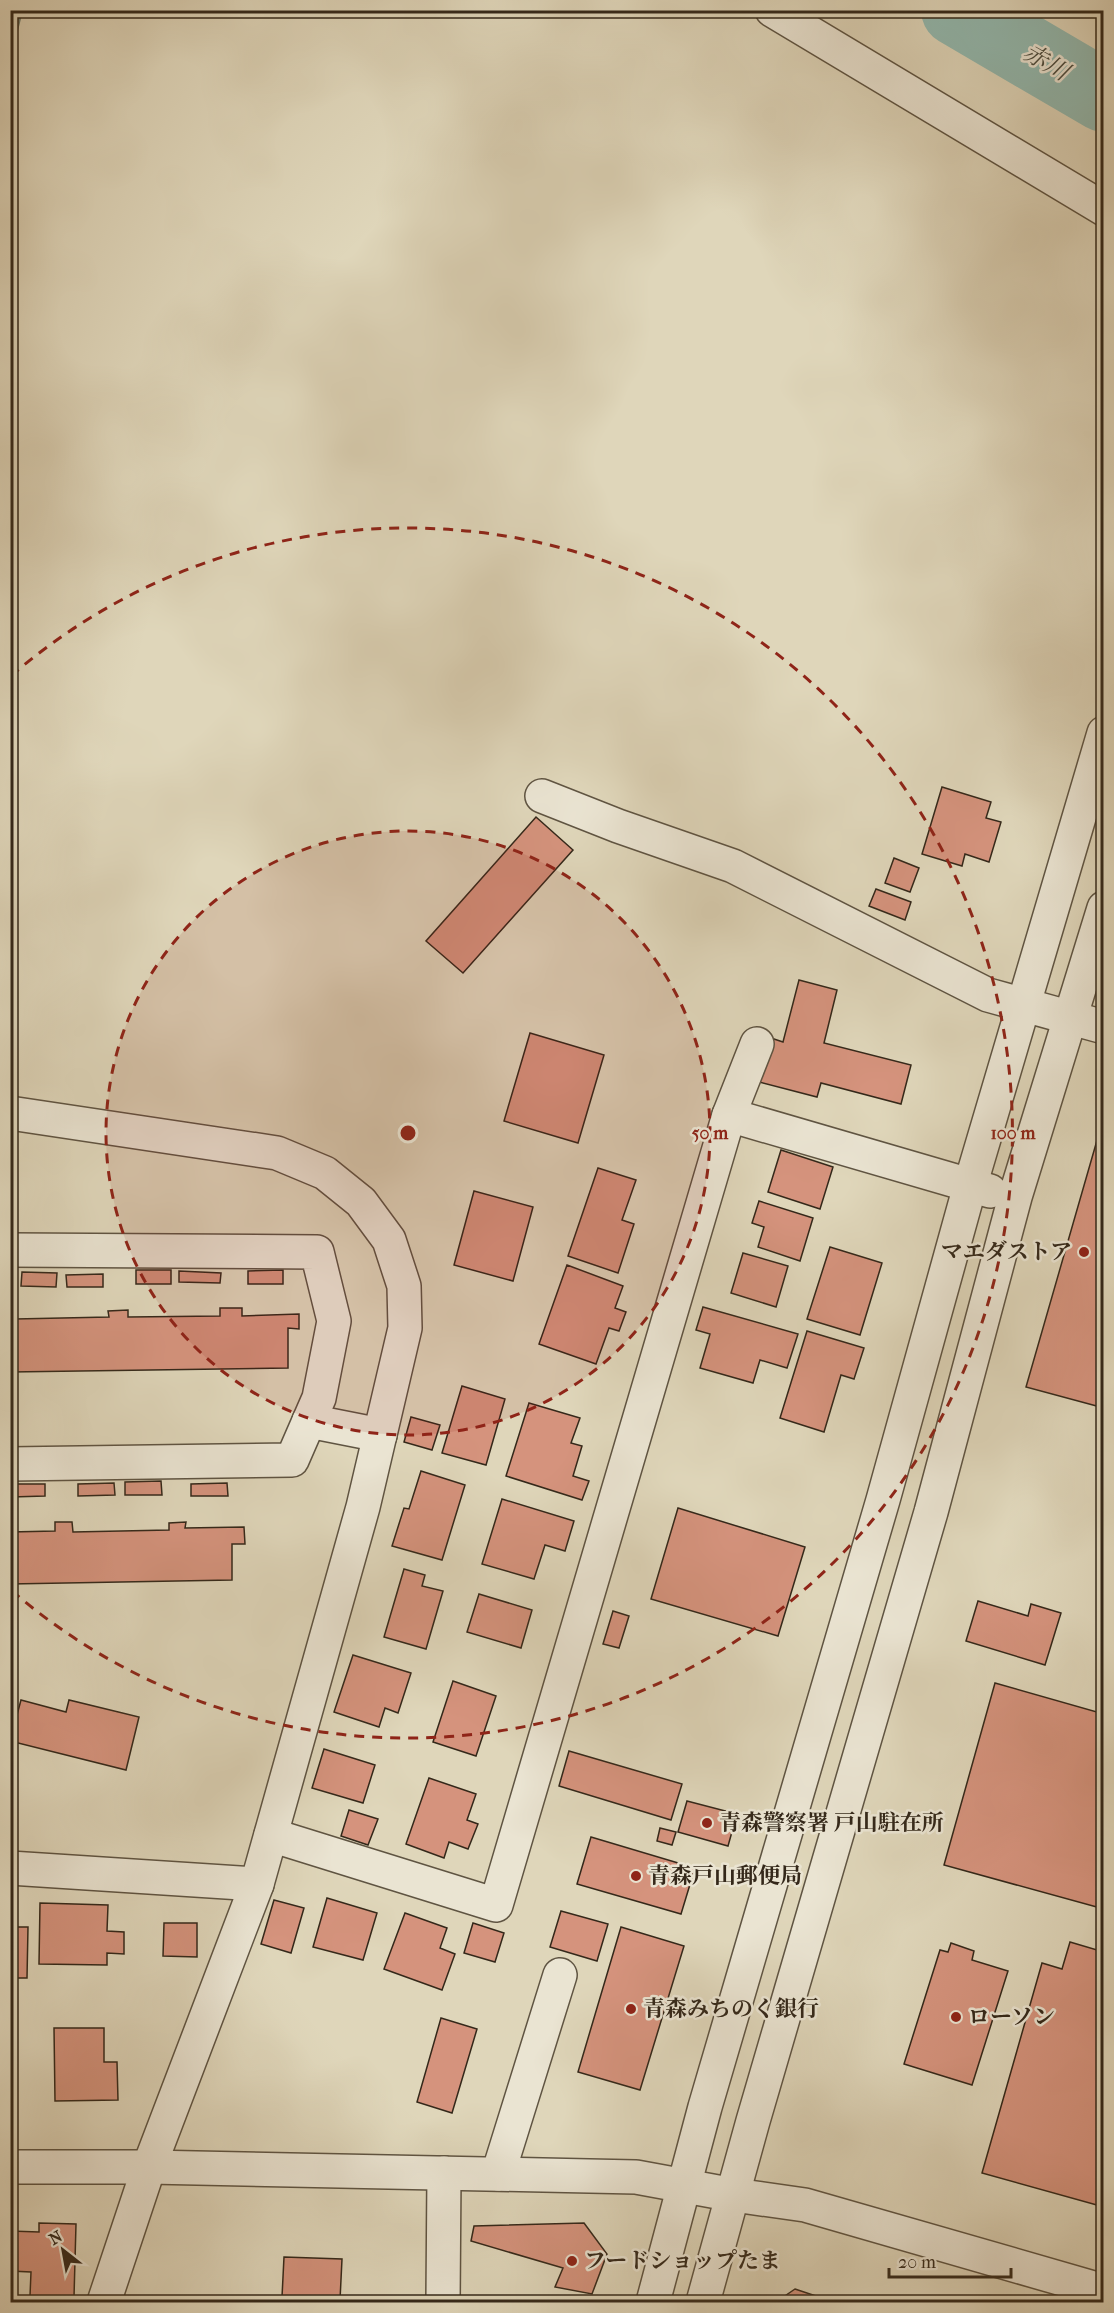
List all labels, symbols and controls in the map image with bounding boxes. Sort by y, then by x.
water label: 赤川 [1018,38,1076,88]
centre of rings [398,1123,418,1143]
text: 50 m [692,1123,729,1144]
text: 100 m [990,1123,1037,1144]
place label: マエダストア [941,1239,1072,1265]
marker: マエダストア [1077,1245,1091,1259]
place label: 青森警察署 戸山駐在所 [719,1810,944,1836]
marker: 青森警察署 戸山駐在所 [700,1816,714,1830]
place label: 青森戸山郵便局 [648,1863,802,1889]
marker: 青森戸山郵便局 [629,1869,643,1883]
place label: 青森みちのく銀行 [643,1996,819,2022]
marker: 青森みちのく銀行 [624,2002,638,2016]
place label: ローソン [968,2004,1055,2030]
marker: ローソン [949,2010,963,2024]
north arrow [33,2220,93,2280]
text: N [45,2226,66,2249]
scale bar [889,2241,1010,2279]
place label: フードショップたま [584,2248,781,2274]
text: 20 m [898,2252,936,2273]
marker: フードショップたま [565,2254,579,2268]

